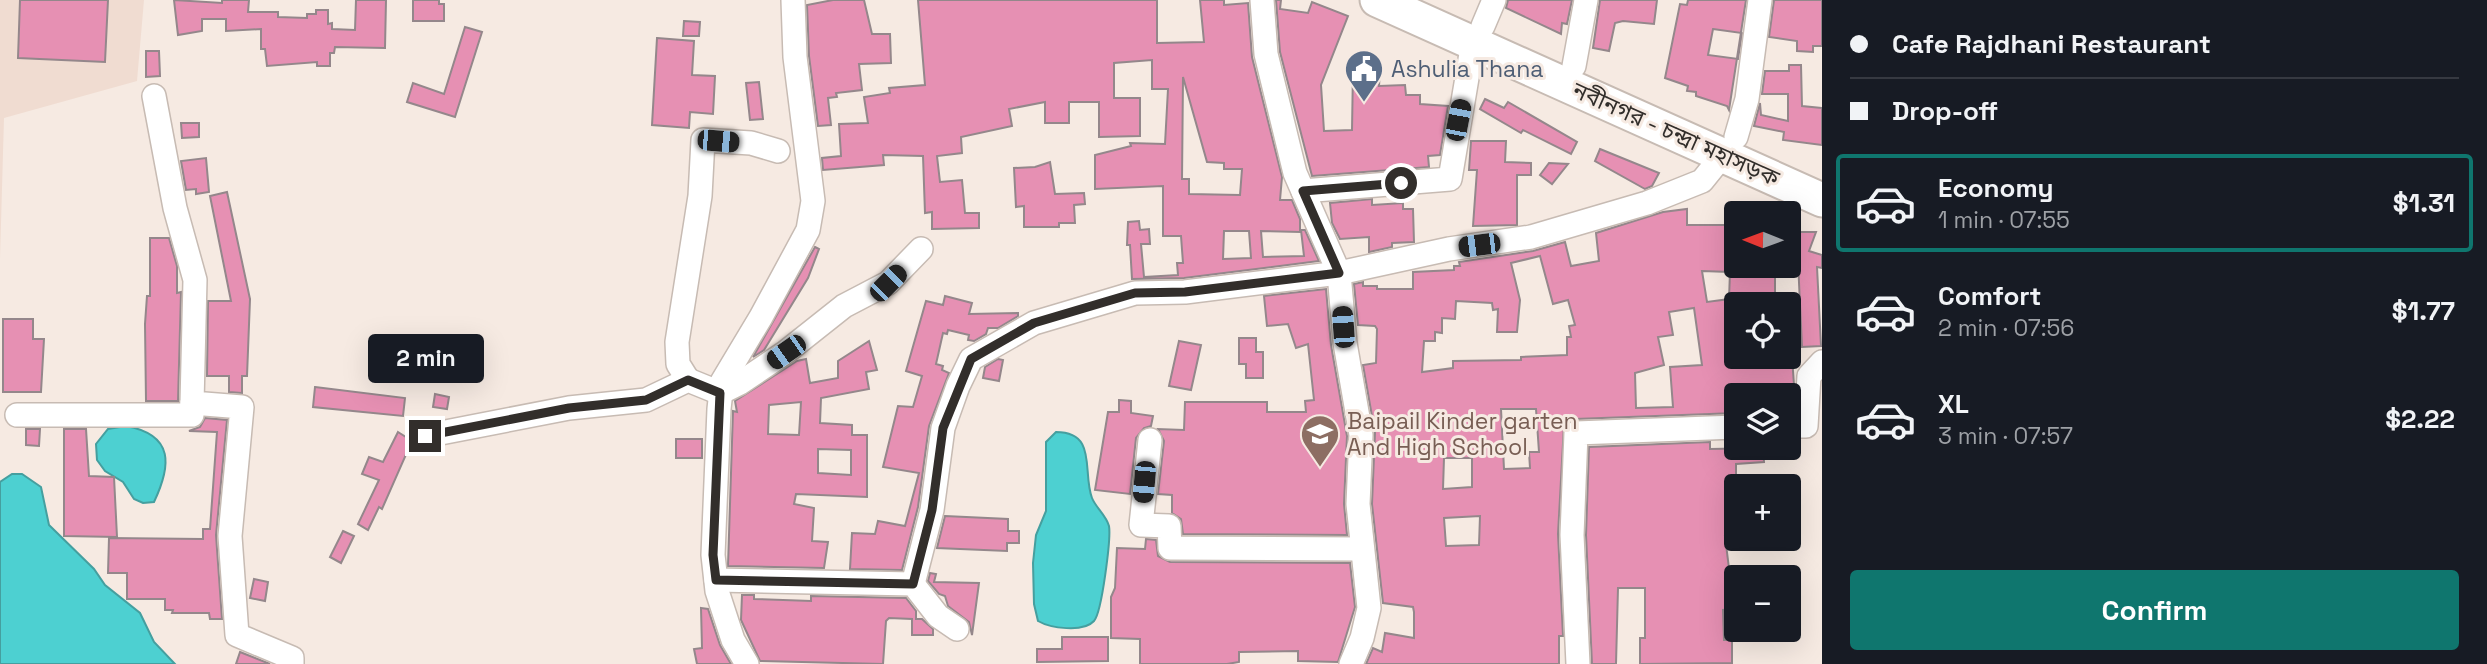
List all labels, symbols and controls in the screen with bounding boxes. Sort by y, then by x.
text: Cafe Rajdhani Restaurant [1892,27,2211,61]
public building icon: Ashulia Thana [1343,48,1385,103]
place label: Ashulia Thana [1391,54,1544,84]
street label: নবীনগর - চন্দ্রা মহাসড়ক [1567,75,1784,193]
text: Drop-off [1892,94,1998,128]
car [1444,97,1473,143]
car [697,129,740,153]
route start [1385,167,1417,199]
text: Economy [1938,171,2054,205]
icon: car [1854,172,1917,235]
text: $1.31 [2393,186,2455,220]
north arrow [1724,201,1801,278]
map controls [1724,201,1801,642]
text: 1 min · 07:55 [1938,205,2070,235]
car [1457,232,1502,258]
car [866,261,911,305]
text: Comfort [1938,279,2041,313]
icon: car [1854,280,1917,343]
button: locate [1724,292,1801,369]
text: $1.77 [2392,294,2455,328]
car [1332,305,1355,349]
text: 2 min · 07:56 [1938,313,2074,343]
car [763,331,810,373]
callout: 2 min [367,334,483,384]
text: 2 min [396,343,456,373]
button: layers [1724,383,1801,460]
text: XL [1938,387,1969,421]
icon: car [1854,388,1917,451]
text: $2.22 [2385,402,2455,436]
place label: Baipail Kinder garten And High School [1347,406,1578,462]
school or university icon: Baipail Kinder garten And High School [1299,413,1341,468]
route end [409,420,441,452]
text: 3 min · 07:57 [1938,421,2073,451]
car [1132,460,1157,504]
button: + [1724,474,1801,551]
button: − [1724,565,1801,642]
button: Confirm [1850,570,2459,650]

